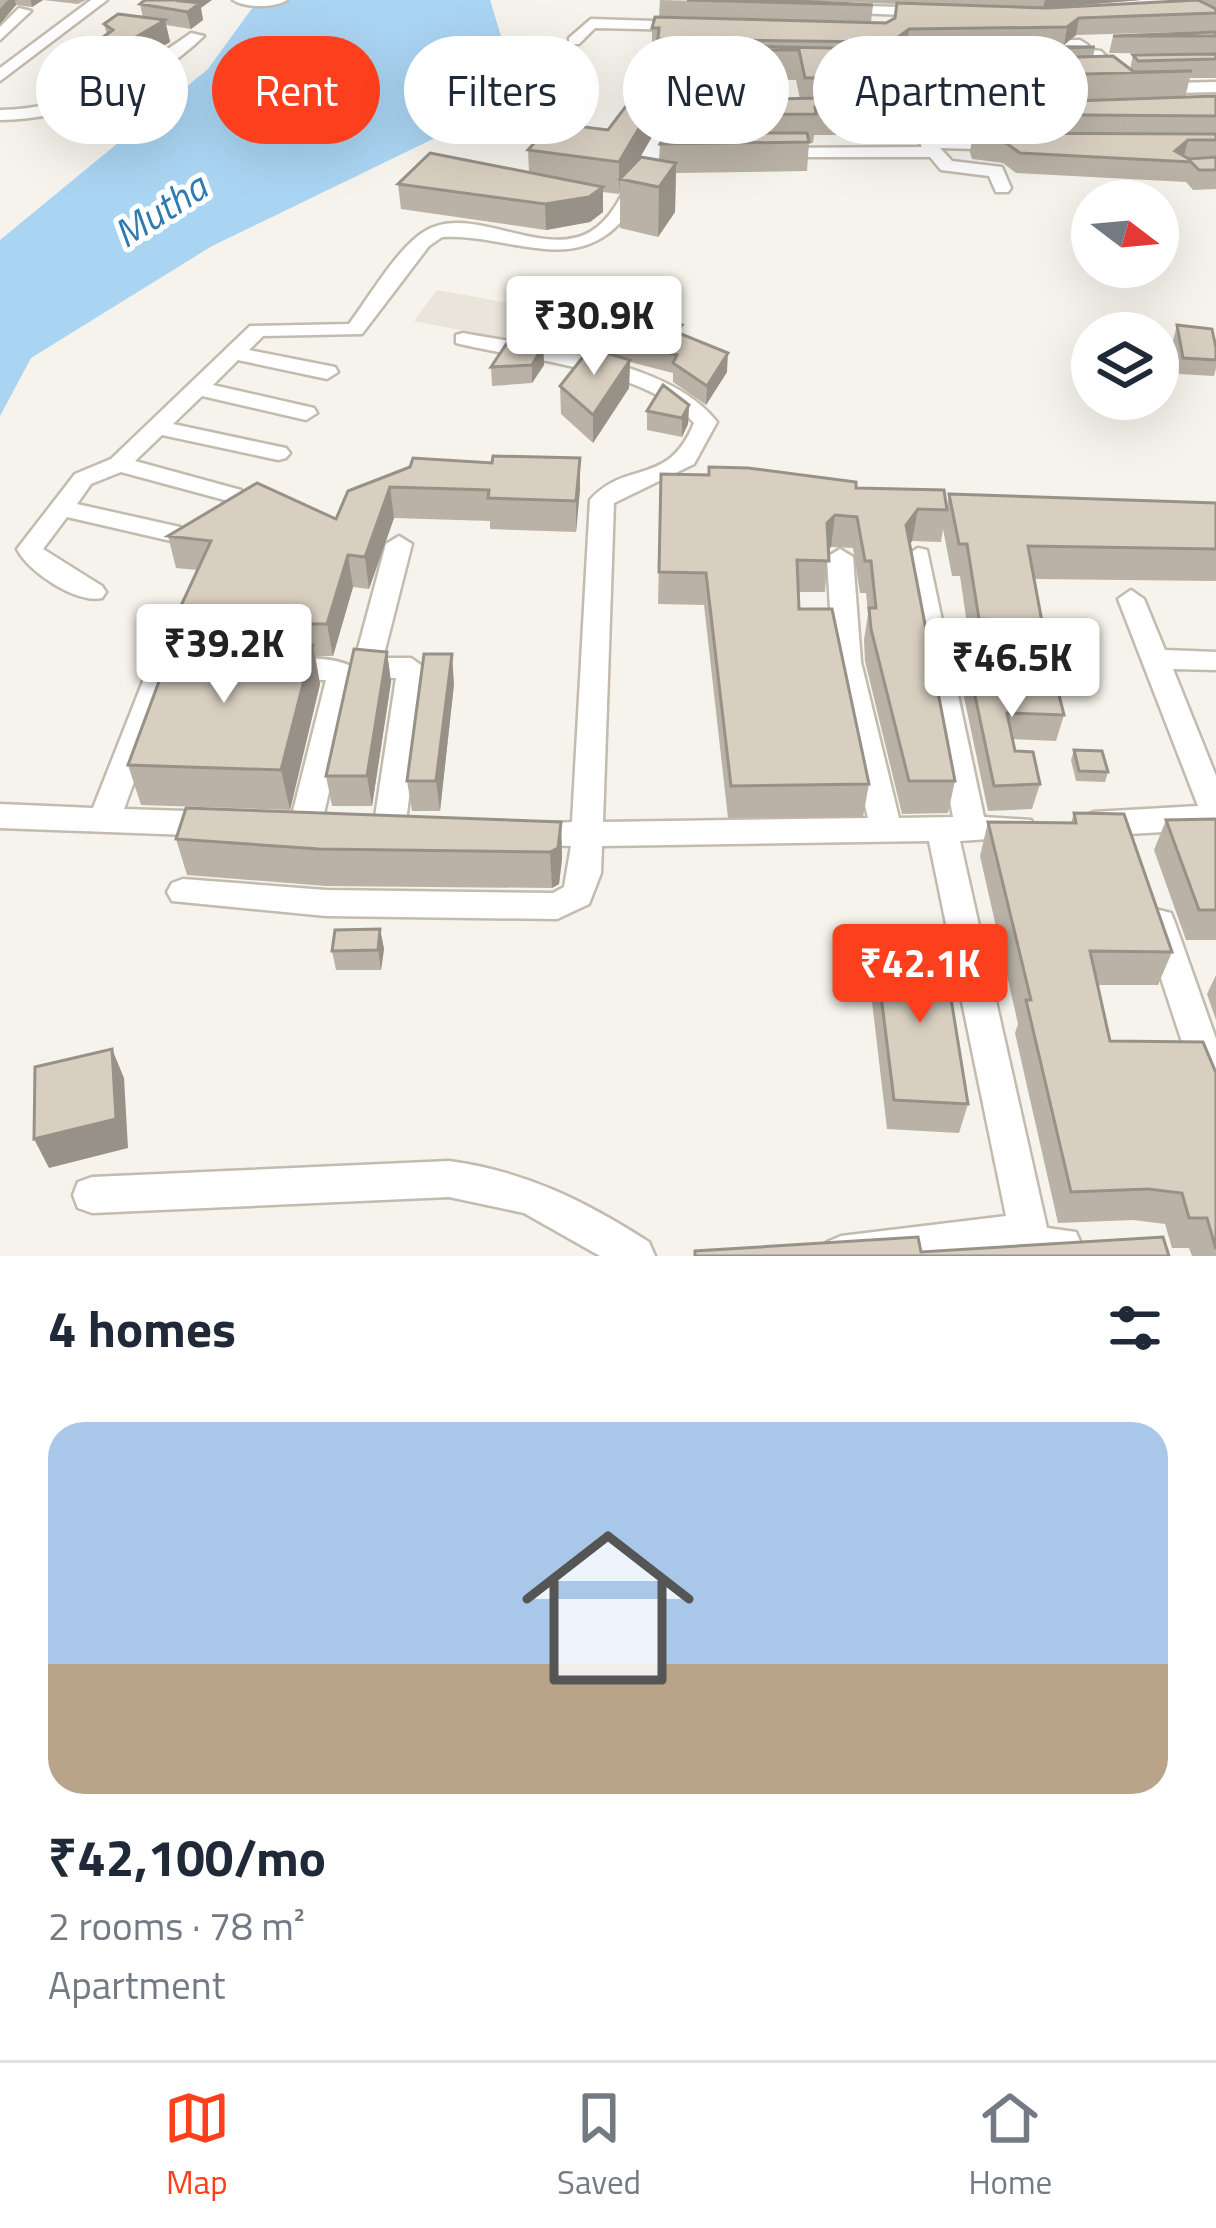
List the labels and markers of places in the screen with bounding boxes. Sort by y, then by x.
pin: ₹30.9K [496,276,692,378]
pin: ₹39.2K [126,604,322,706]
pin: ₹46.5K [914,618,1110,720]
pin: ₹42.1K [822,924,1018,1026]

